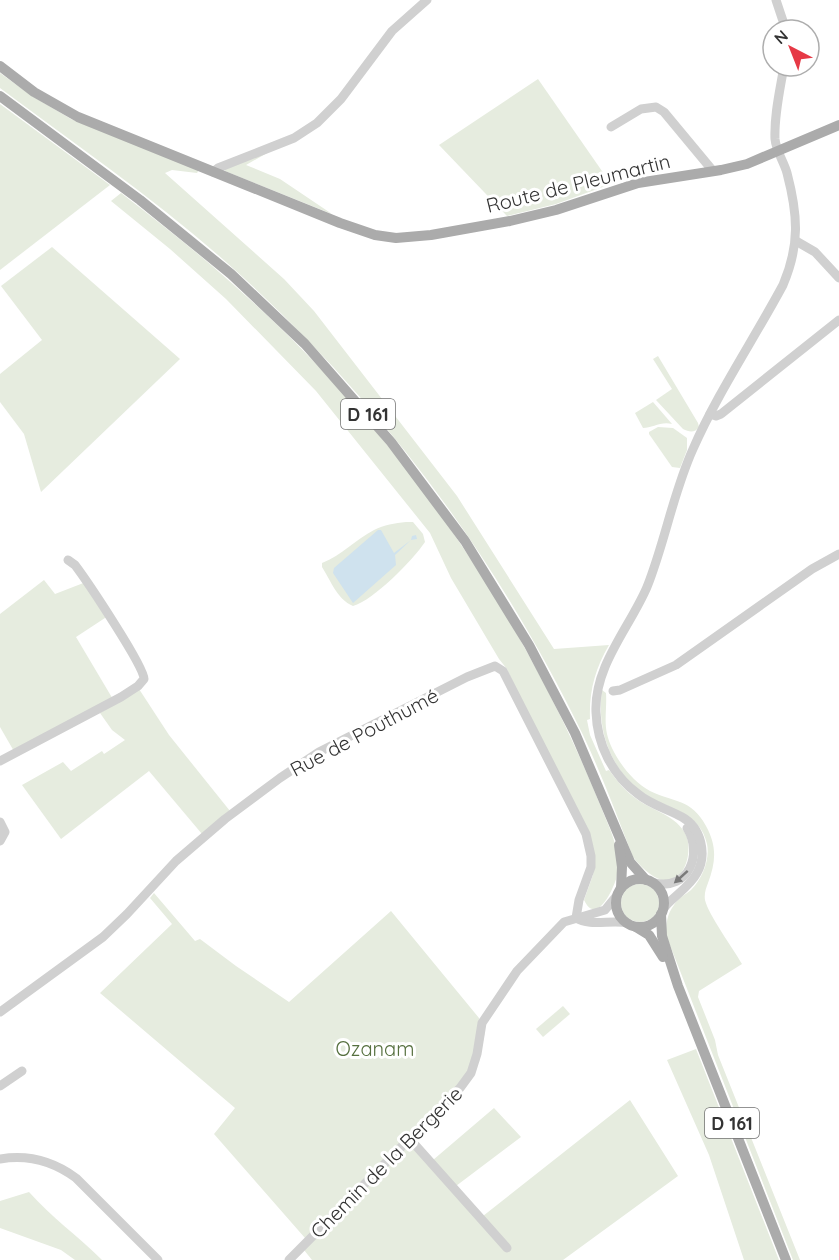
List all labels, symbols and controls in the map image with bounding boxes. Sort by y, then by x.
north arrow [761,18,821,78]
text: N [770,25,792,48]
street label: Route de Pleumartin [483,148,673,218]
road number: D 161 [341,399,395,429]
street label: Rue de Pouthumé [286,682,442,782]
one-way arrow [673,870,688,884]
park label: Ozanam [336,1036,414,1061]
street label: Chemin de la Bergerie [305,1081,467,1243]
road number: D 161 [705,1108,759,1138]

